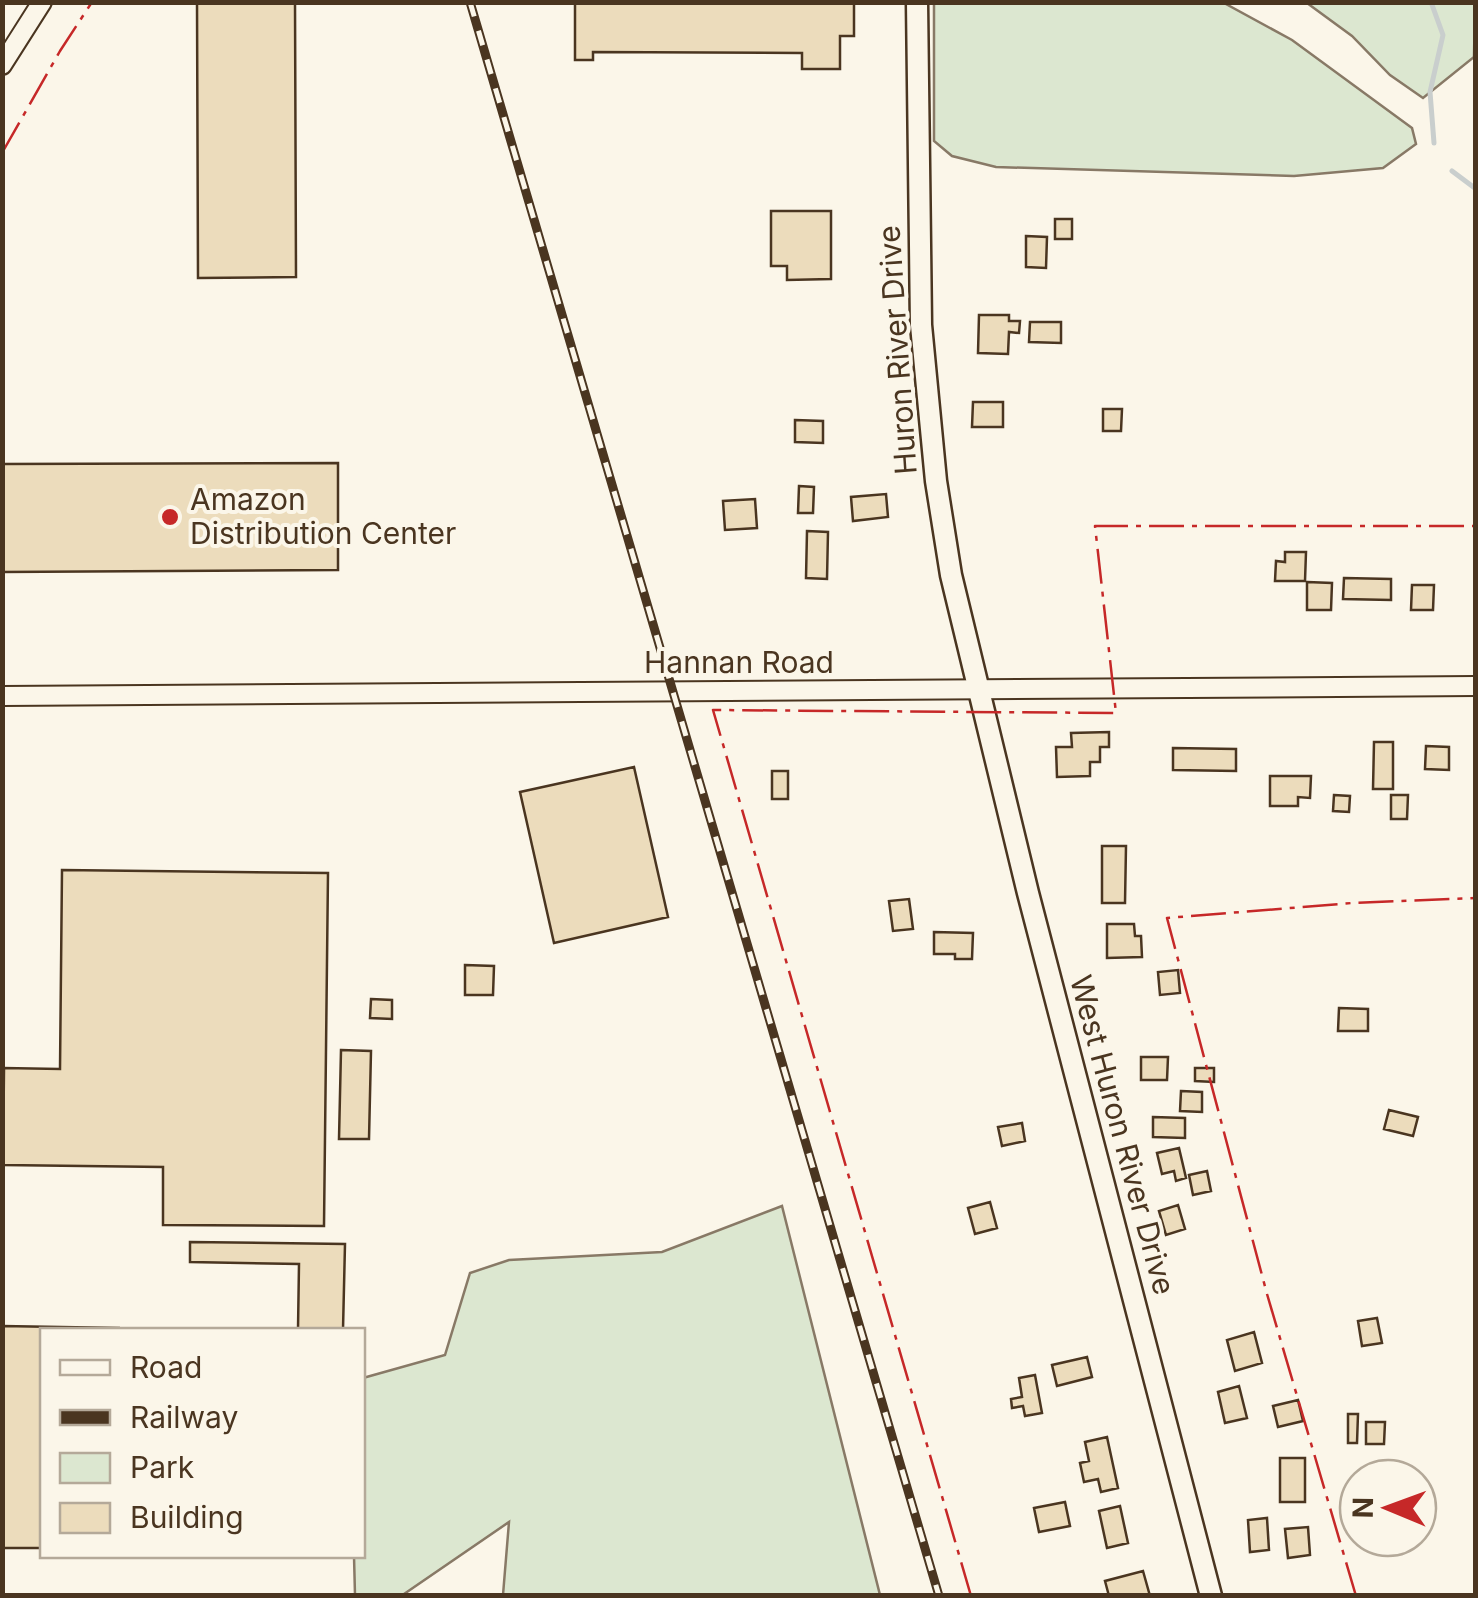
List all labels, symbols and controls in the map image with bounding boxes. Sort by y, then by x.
street label: Huron River Drive [870,224,924,476]
place label: Amazon Distribution Center [190,481,456,551]
marker: Amazon Distribution Center [159,506,181,528]
street label: Hannan Road [644,644,834,680]
street label: West Huron River Drive [1063,971,1183,1298]
legend [40,1328,365,1558]
text: Road [130,1349,202,1385]
text: Railway [130,1399,238,1435]
text: Park [130,1449,195,1485]
north arrow [1338,1458,1438,1558]
text: N [1346,1497,1380,1519]
text: Building [130,1499,244,1535]

